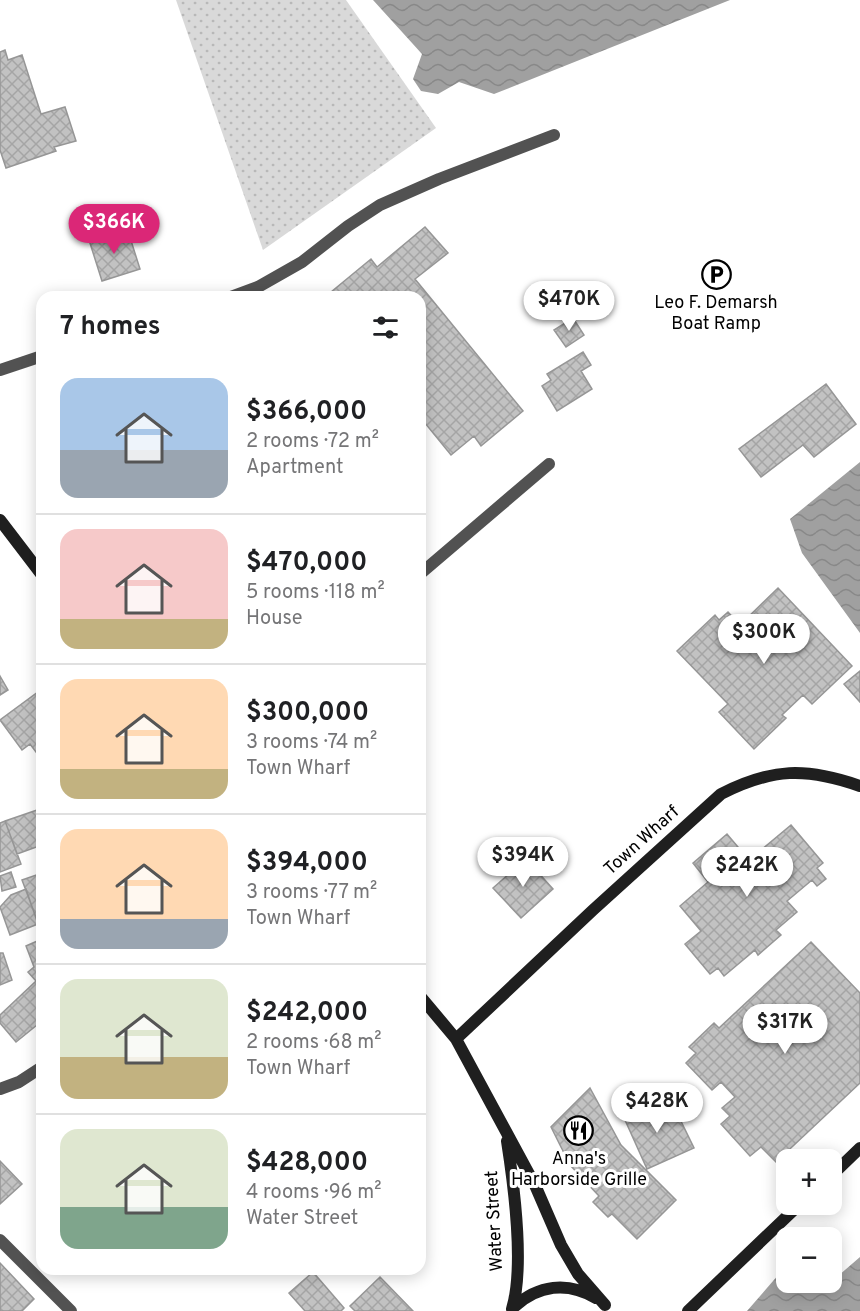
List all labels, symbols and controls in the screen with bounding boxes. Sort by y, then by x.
pin: $366K [72,204,156,255]
text: $366K [83,210,145,236]
parking icon: Leo F. Demarsh Boat Ramp [700,258,732,290]
pin: $470K [527,281,611,332]
text: $470K [538,287,601,313]
place label: Leo F. Demarsh Boat Ramp [654,292,778,336]
text: 7 homes [60,311,160,344]
icon: filters [369,311,402,344]
text: $366,000 [246,396,367,429]
icon: home [108,402,180,474]
text: 2 rooms · 72 m² [246,429,379,455]
text: Apartment [246,455,344,481]
text: $470,000 [246,547,367,580]
icon: home [108,553,180,625]
text: 5 rooms · 118 m² [246,580,385,606]
text: House [246,606,302,632]
pin: $300K [722,614,806,665]
text: $300K [732,620,796,646]
text: $300,000 [246,697,369,730]
icon: home [108,703,180,775]
text: 3 rooms · 74 m² [246,730,377,756]
text: Town Wharf [246,756,350,782]
street label: Town Wharf [599,801,685,881]
pin: $394K [481,837,565,888]
text: $394K [491,843,555,869]
text: $394,000 [246,847,368,880]
pin: $242K [705,847,789,898]
icon: home [108,853,180,925]
text: $242K [715,853,779,879]
text: 3 rooms · 77 m² [246,880,377,906]
text: Town Wharf [246,906,350,932]
text: $242,000 [246,997,368,1030]
icon: home [108,1003,180,1075]
pin: $317K [743,1004,827,1055]
text: $317K [757,1010,813,1036]
text: 2 rooms · 68 m² [246,1030,382,1056]
text: Town Wharf [246,1056,350,1082]
pin: $428K [615,1083,699,1134]
text: $428K [625,1089,689,1115]
restaurant icon: Anna's Harborside Grille [563,1114,595,1146]
text: $428,000 [246,1147,368,1180]
place label: Anna's Harborside Grille [511,1148,647,1192]
map controls [776,1149,842,1293]
button: + [776,1149,842,1215]
icon: home [108,1153,180,1225]
street label: Water Street [481,1170,509,1272]
text: 4 rooms · 96 m² [246,1180,381,1206]
text: Water Street [246,1206,358,1232]
button: − [776,1227,842,1293]

